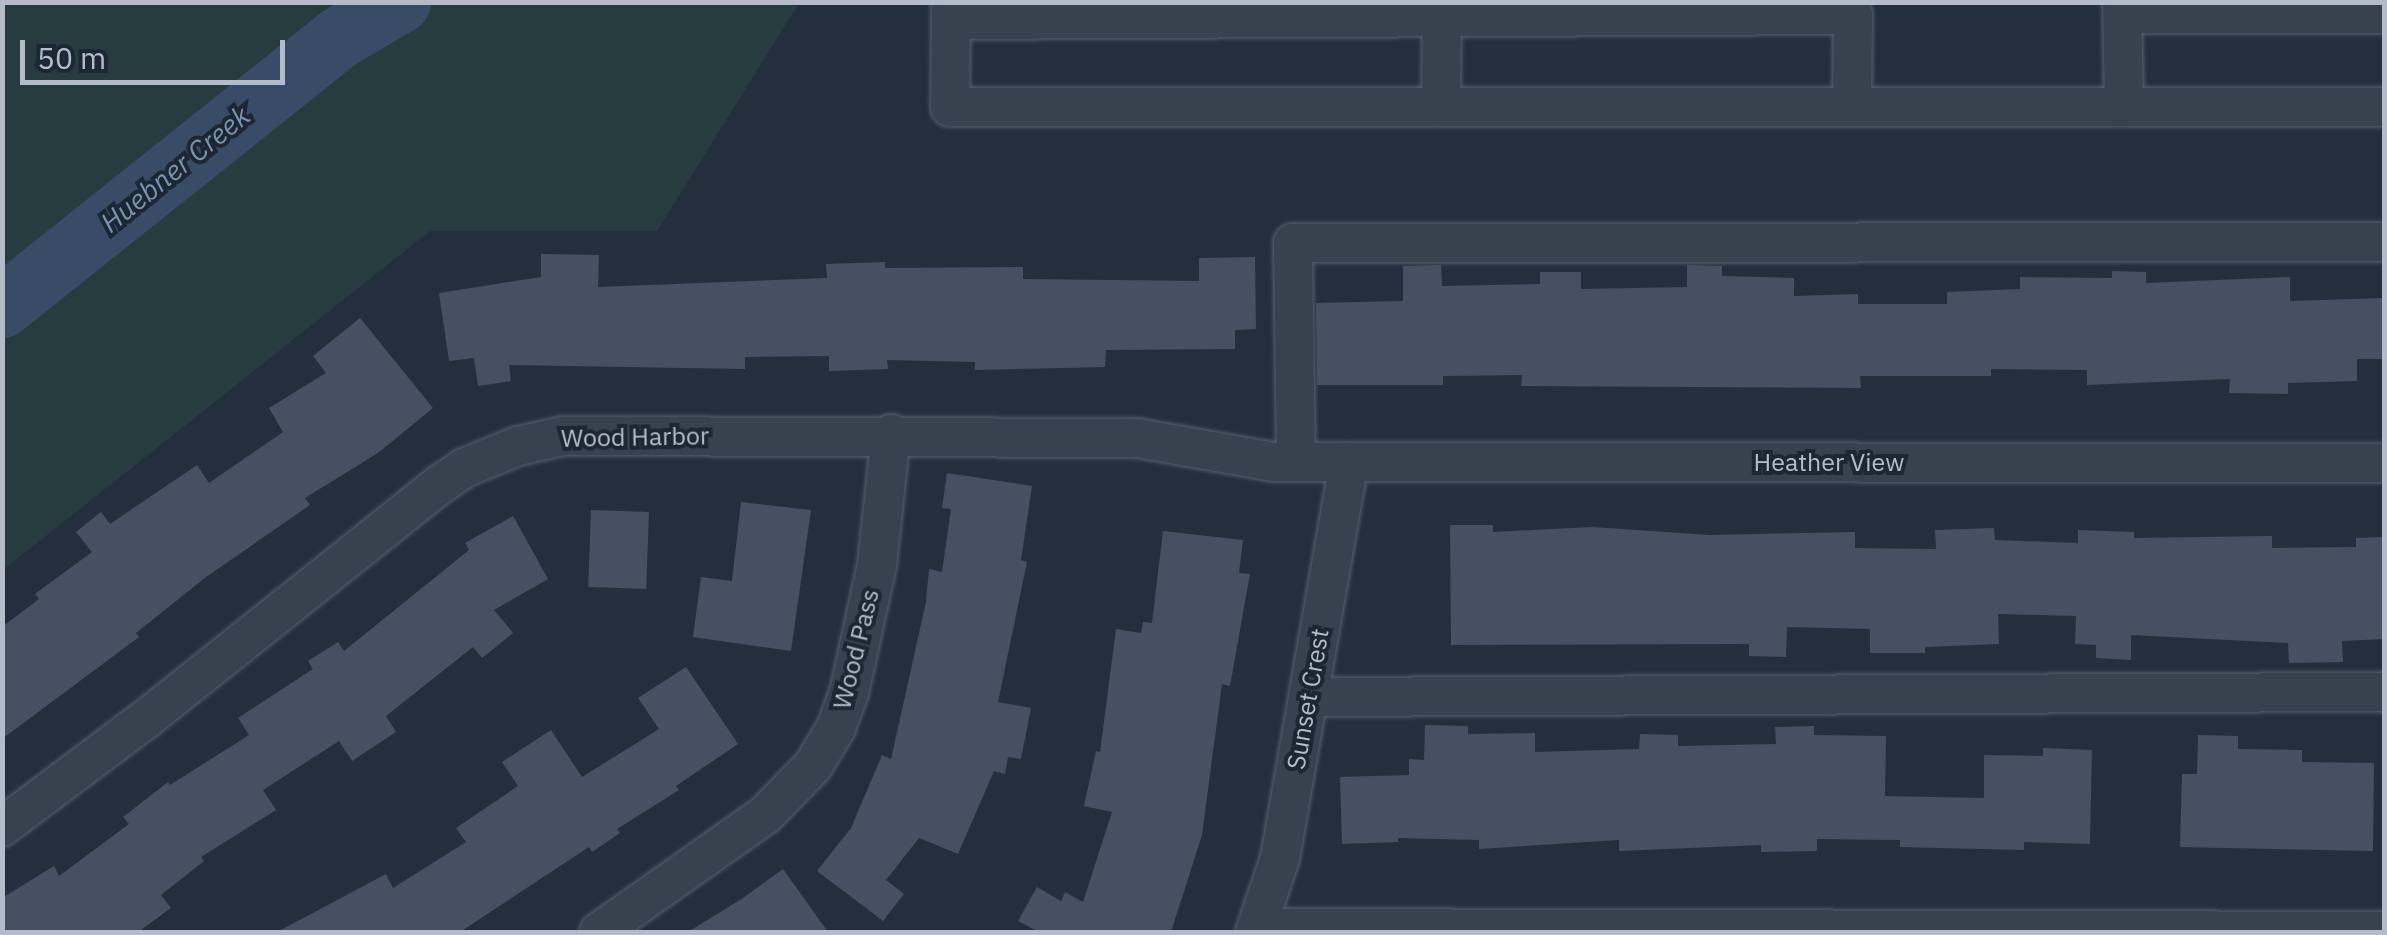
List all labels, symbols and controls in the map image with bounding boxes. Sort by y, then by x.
scale bar [25,20,290,82]
text: 50 m [37,38,106,77]
water label: Huebner Creek [94,99,256,239]
street label: Wood Harbor [561,421,709,453]
street label: Heather View [1754,447,1904,477]
street label: Wood Pass [827,586,885,712]
street label: Sunset Crest [1281,626,1335,772]

